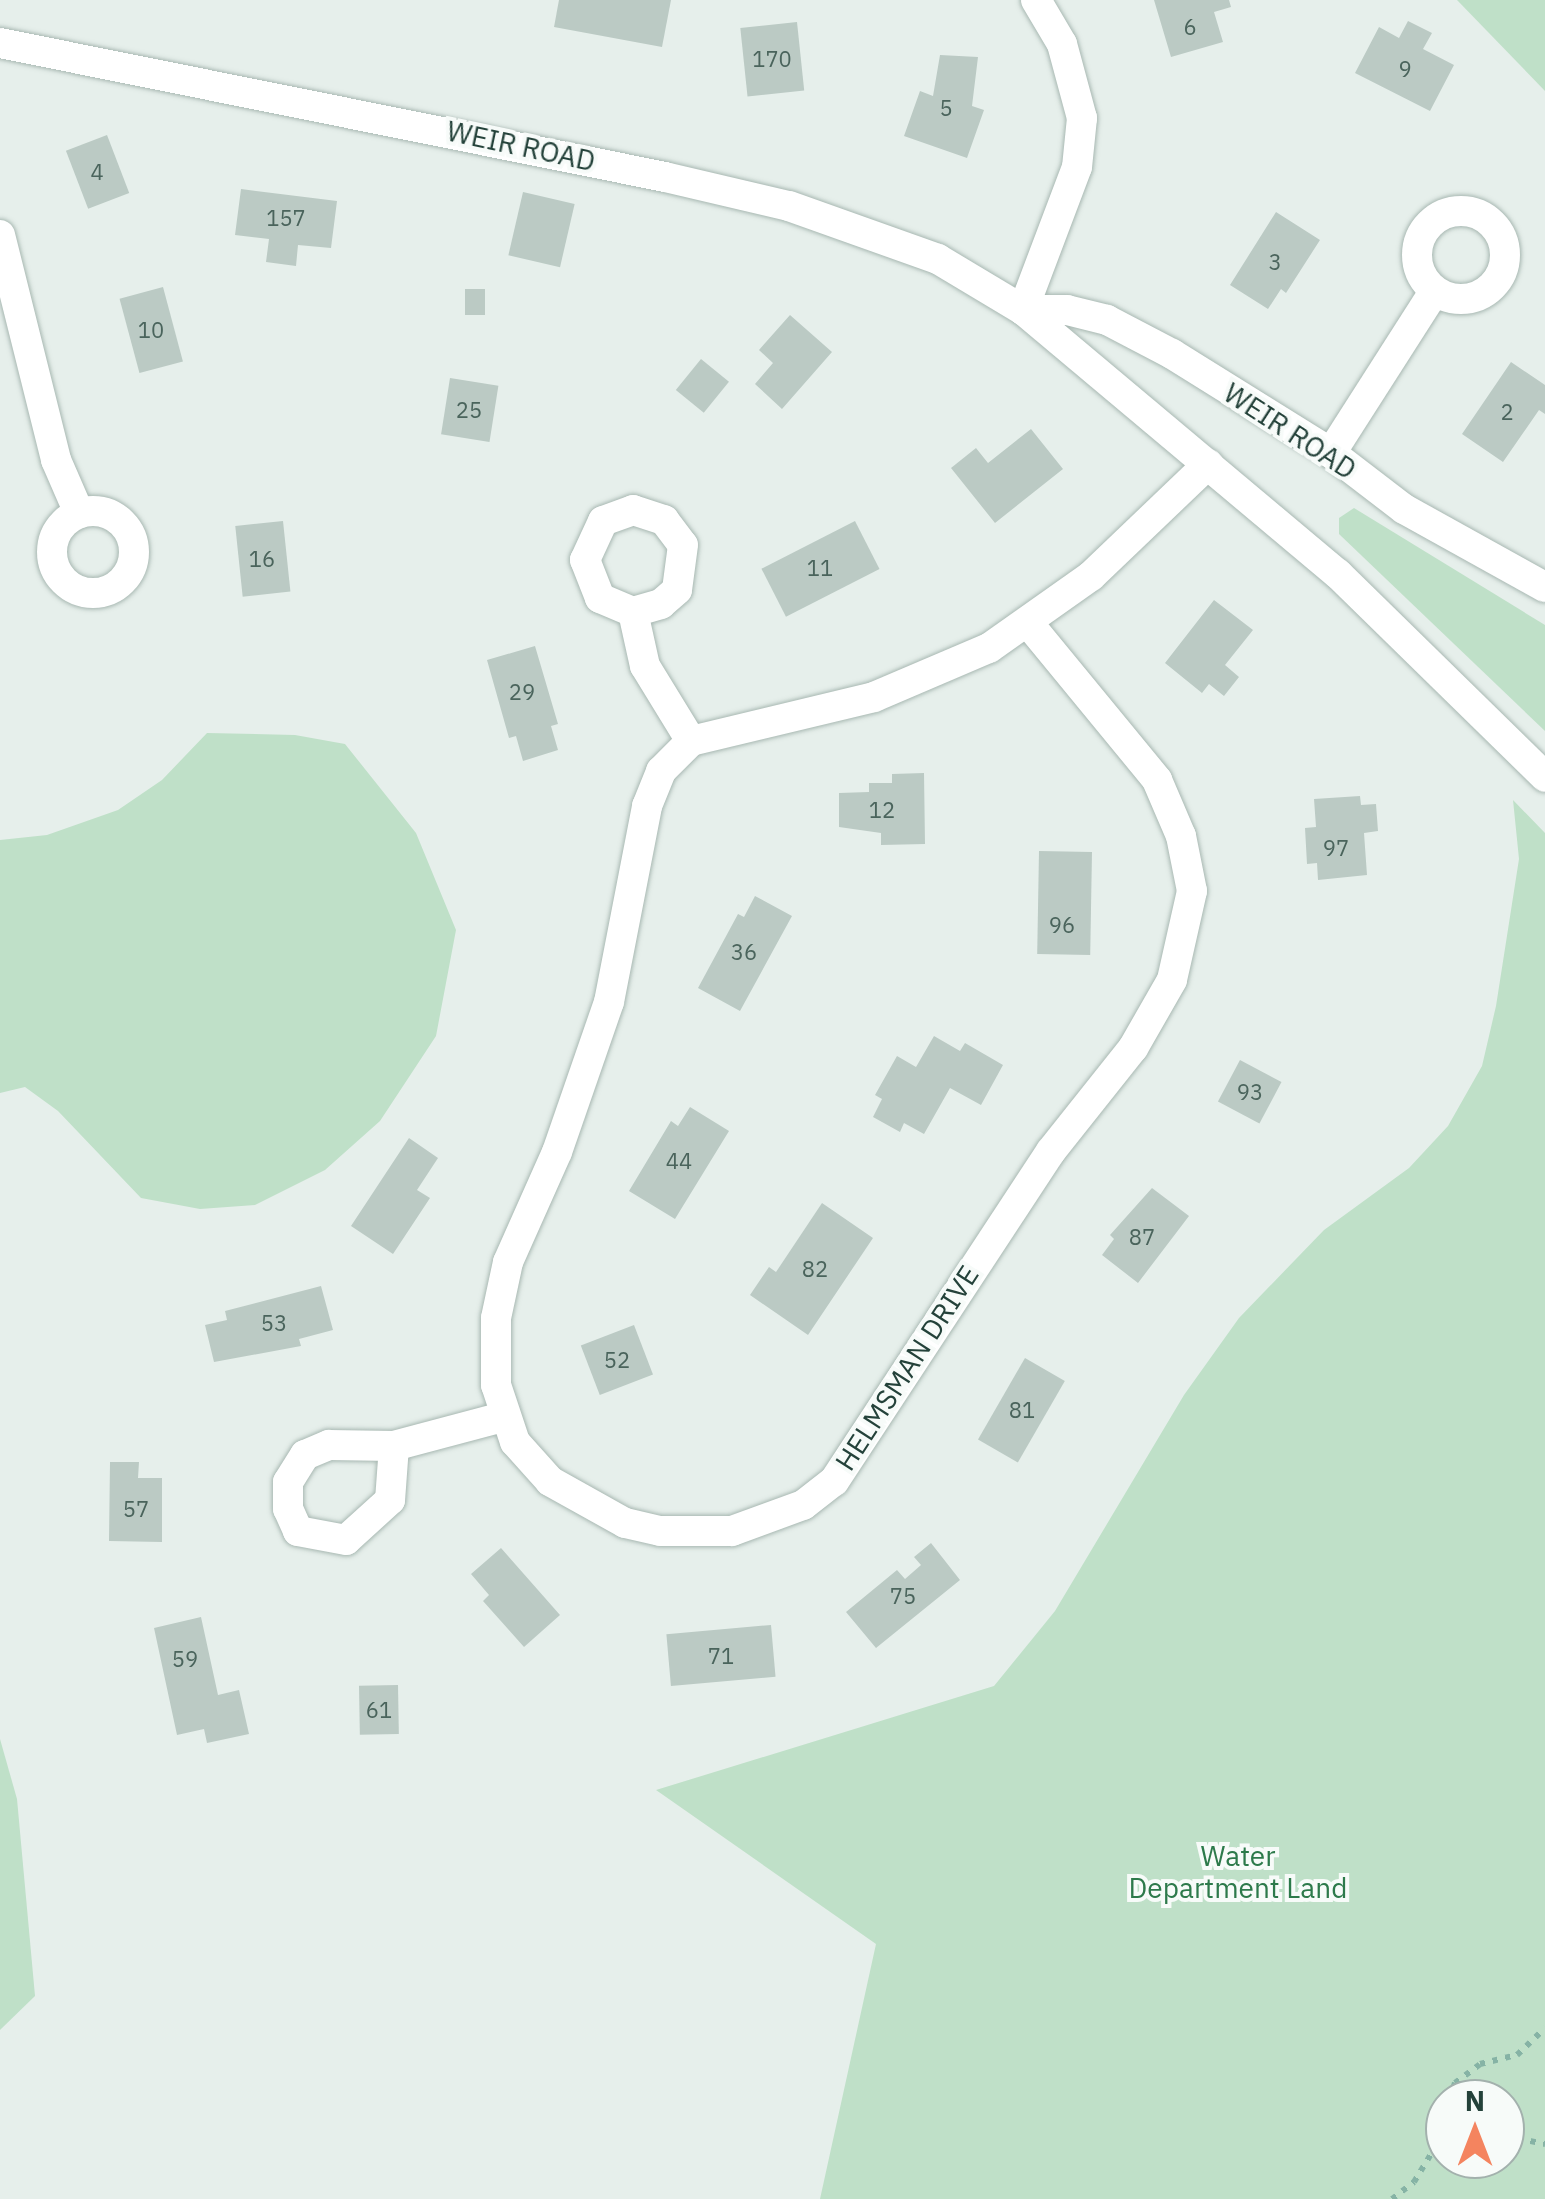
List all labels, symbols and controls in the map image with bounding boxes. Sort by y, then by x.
house number: 6 [1183,14,1197,40]
house number: 170 [752,46,792,72]
house number: 9 [1398,56,1412,82]
house number: 5 [939,95,953,121]
street label: WEIR ROAD [444,114,598,178]
house number: 4 [90,159,104,185]
house number: 157 [266,205,306,231]
house number: 3 [1268,249,1282,275]
house number: 10 [138,317,164,343]
street label: WEIR ROAD [1218,376,1362,486]
house number: 25 [456,397,482,423]
house number: 2 [1500,399,1514,425]
house number: 16 [249,546,275,572]
house number: 11 [807,555,833,581]
house number: 29 [509,679,535,705]
house number: 12 [869,797,895,823]
house number: 97 [1323,835,1349,861]
house number: 96 [1049,912,1075,938]
house number: 36 [731,939,757,965]
house number: 93 [1237,1079,1263,1105]
house number: 44 [666,1148,692,1174]
house number: 87 [1129,1224,1155,1250]
house number: 82 [802,1256,828,1282]
street label: HELMSMAN DRIVE [828,1259,986,1477]
house number: 53 [261,1310,287,1336]
house number: 52 [604,1347,630,1373]
house number: 81 [1009,1397,1035,1423]
house number: 57 [123,1496,149,1522]
house number: 75 [890,1583,916,1609]
house number: 71 [708,1643,734,1669]
house number: 59 [172,1646,198,1672]
house number: 61 [366,1697,392,1723]
park label: Water Department Land [1129,1839,1347,1905]
north arrow [1425,2079,1525,2179]
text: N [1465,2082,1485,2119]

